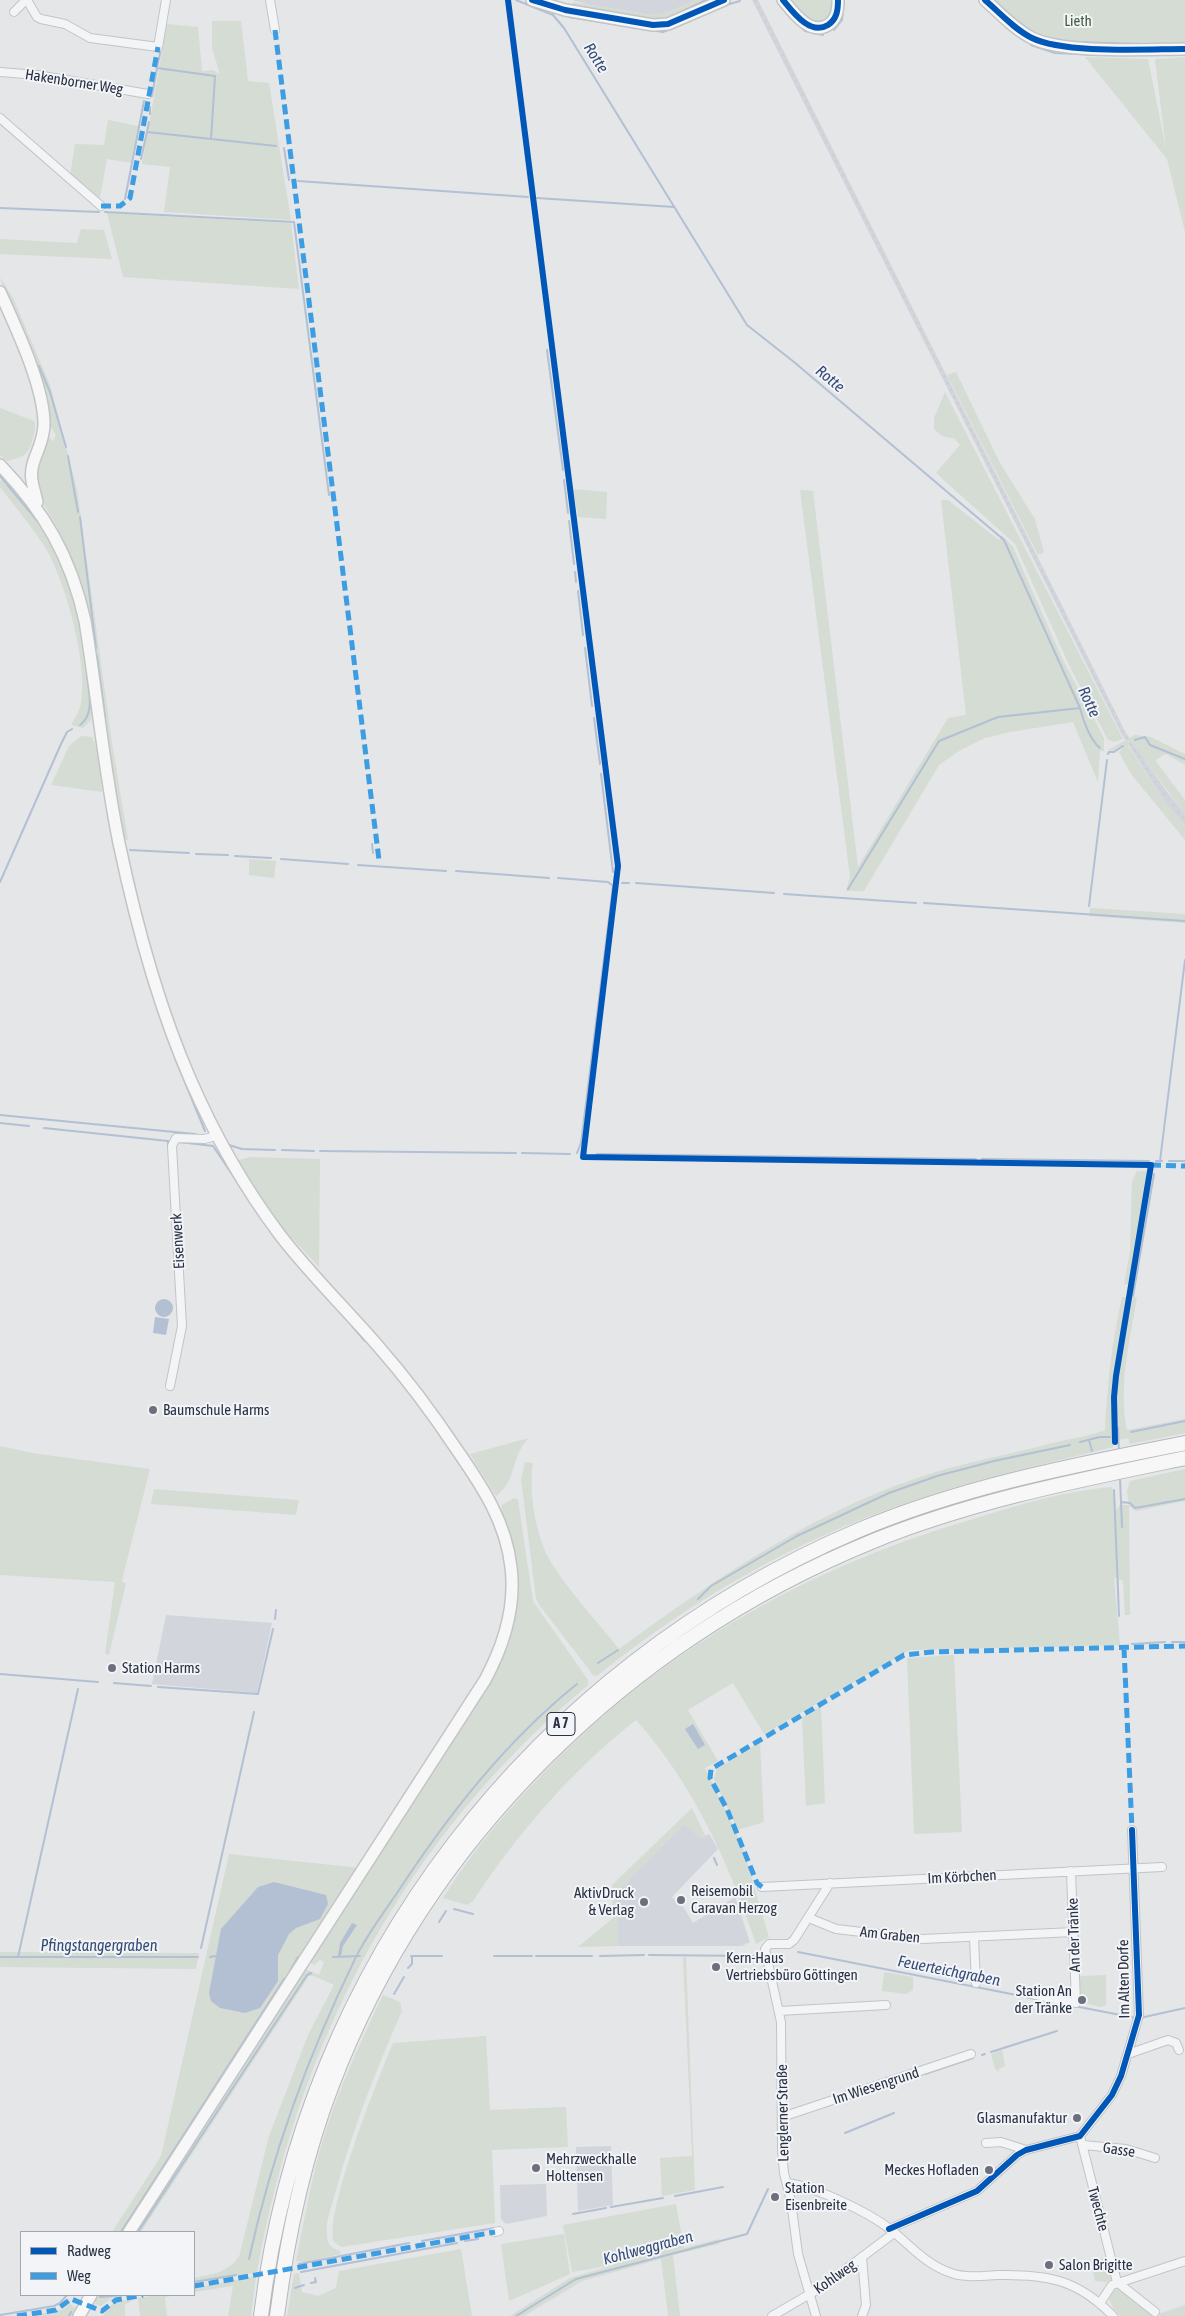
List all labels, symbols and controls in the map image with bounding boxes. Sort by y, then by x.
park label: Lieth [1064,12,1092,30]
water label: Rotte [579,39,613,77]
street label: Hakenborner Weg [24,65,124,99]
water label: Rotte [812,361,848,397]
water label: Rotte [1074,684,1104,720]
street label: Eisenwerk [168,1213,188,1269]
place label: Baumschule Harms [163,1401,269,1419]
marker: Baumschule Harms [147,1404,159,1416]
place label: Station Harms [122,1659,200,1677]
marker: Station Harms [106,1662,118,1674]
road number: A 7 [547,1712,575,1736]
street label: Im Körbchen [927,1866,997,1888]
place label: Reisemobil Caravan Herzog [691,1882,777,1917]
place label: AktivDruck & Verlag [574,1884,634,1919]
marker: Reisemobil Caravan Herzog [675,1894,687,1906]
marker: AktivDruck & Verlag [638,1896,650,1908]
street label: An der Tränke [1064,1898,1084,1972]
street label: Am Graben [859,1923,921,1947]
water label: Pfingstangergraben [40,1936,158,1956]
street label: Im Alten Dorfe [1114,1939,1134,2019]
place label: Kern-Haus Vertriebsbüro Göttingen [726,1949,858,1984]
water label: Feuerteichgraben [896,1952,1002,1990]
marker: Kern-Haus Vertriebsbüro Göttingen [710,1961,722,1973]
place label: Station An der Tränke [1014,1982,1072,2017]
marker: Station An der Tränke [1076,1994,1088,2006]
street label: Lenglerner Straße [773,2064,793,2162]
street label: Im Wiesengrund [831,2064,921,2108]
place label: Glasmanufaktur [977,2109,1067,2127]
marker: Glasmanufaktur [1071,2112,1083,2124]
street label: Gasse [1102,2139,1136,2161]
place label: Mehrzweckhalle Holtensen [546,2150,637,2185]
place label: Meckes Hofladen [884,2161,979,2179]
marker: Mehrzweckhalle Holtensen [530,2162,542,2174]
marker: Meckes Hofladen [983,2164,995,2176]
place label: Station Eisenbreite [785,2179,847,2214]
street label: Twechte [1083,2185,1113,2233]
marker: Station Eisenbreite [769,2191,781,2203]
water label: Kohlweggraben [601,2227,695,2269]
legend [20,2231,195,2296]
text: Radweg [67,2242,111,2259]
street label: Kohlweg [810,2256,860,2298]
place label: Salon Brigitte [1059,2256,1133,2274]
marker: Salon Brigitte [1043,2259,1055,2271]
text: Weg [67,2267,91,2284]

